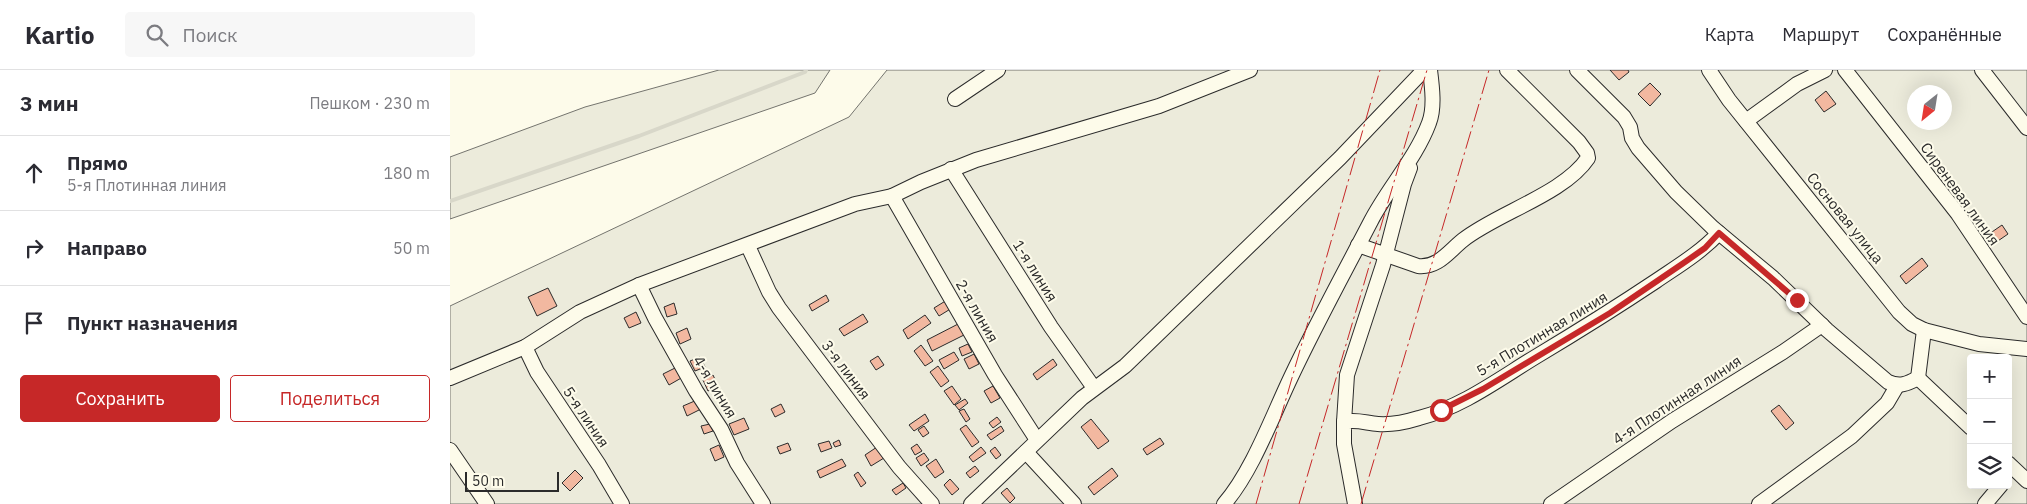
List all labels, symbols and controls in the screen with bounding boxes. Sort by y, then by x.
search box [125,12,475,57]
text: Kartio [25,19,95,51]
icon: search [143,21,171,49]
text: Поиск [183,23,238,47]
text: Карта [1705,23,1754,46]
text: Маршрут [1782,23,1859,46]
text: Сохранённые [1887,23,2002,46]
north arrow [1907,85,1952,130]
text: 3 мин [20,89,79,117]
text: Пешком · 230 m [309,93,430,113]
street label: Сиреневая линия [1917,138,2004,249]
text: Прямо [67,151,128,175]
icon: ahead [20,159,48,187]
text: 180 m [383,163,430,183]
street label: Сосновая улица [1803,168,1888,267]
text: 5-я Плотинная линия [67,175,227,195]
icon: right [20,234,48,262]
text: Направо [67,236,147,260]
street label: 1-я линия [1009,236,1062,305]
text: 50 m [393,238,430,258]
street label: 2-я линия [952,276,1003,346]
street label: 5-я Плотинная линия [1473,287,1611,380]
route end [1786,289,1809,312]
icon: arrive [20,309,48,337]
text: Пункт назначения [67,311,238,335]
street label: 3-я линия [818,336,875,403]
street label: 4-я Плотинная линия [1609,351,1745,448]
street label: 4-я линия [689,352,741,421]
map controls [1967,354,2012,489]
button: + [1967,354,2012,399]
button: Сохранить [20,375,220,422]
button: Поделиться [230,375,430,422]
street label: 5-я линия [559,383,614,451]
route start [1430,399,1453,422]
button: − [1967,399,2012,444]
button: layers [1967,444,2012,489]
scale bar [465,469,559,492]
text: 50 m [472,472,504,490]

